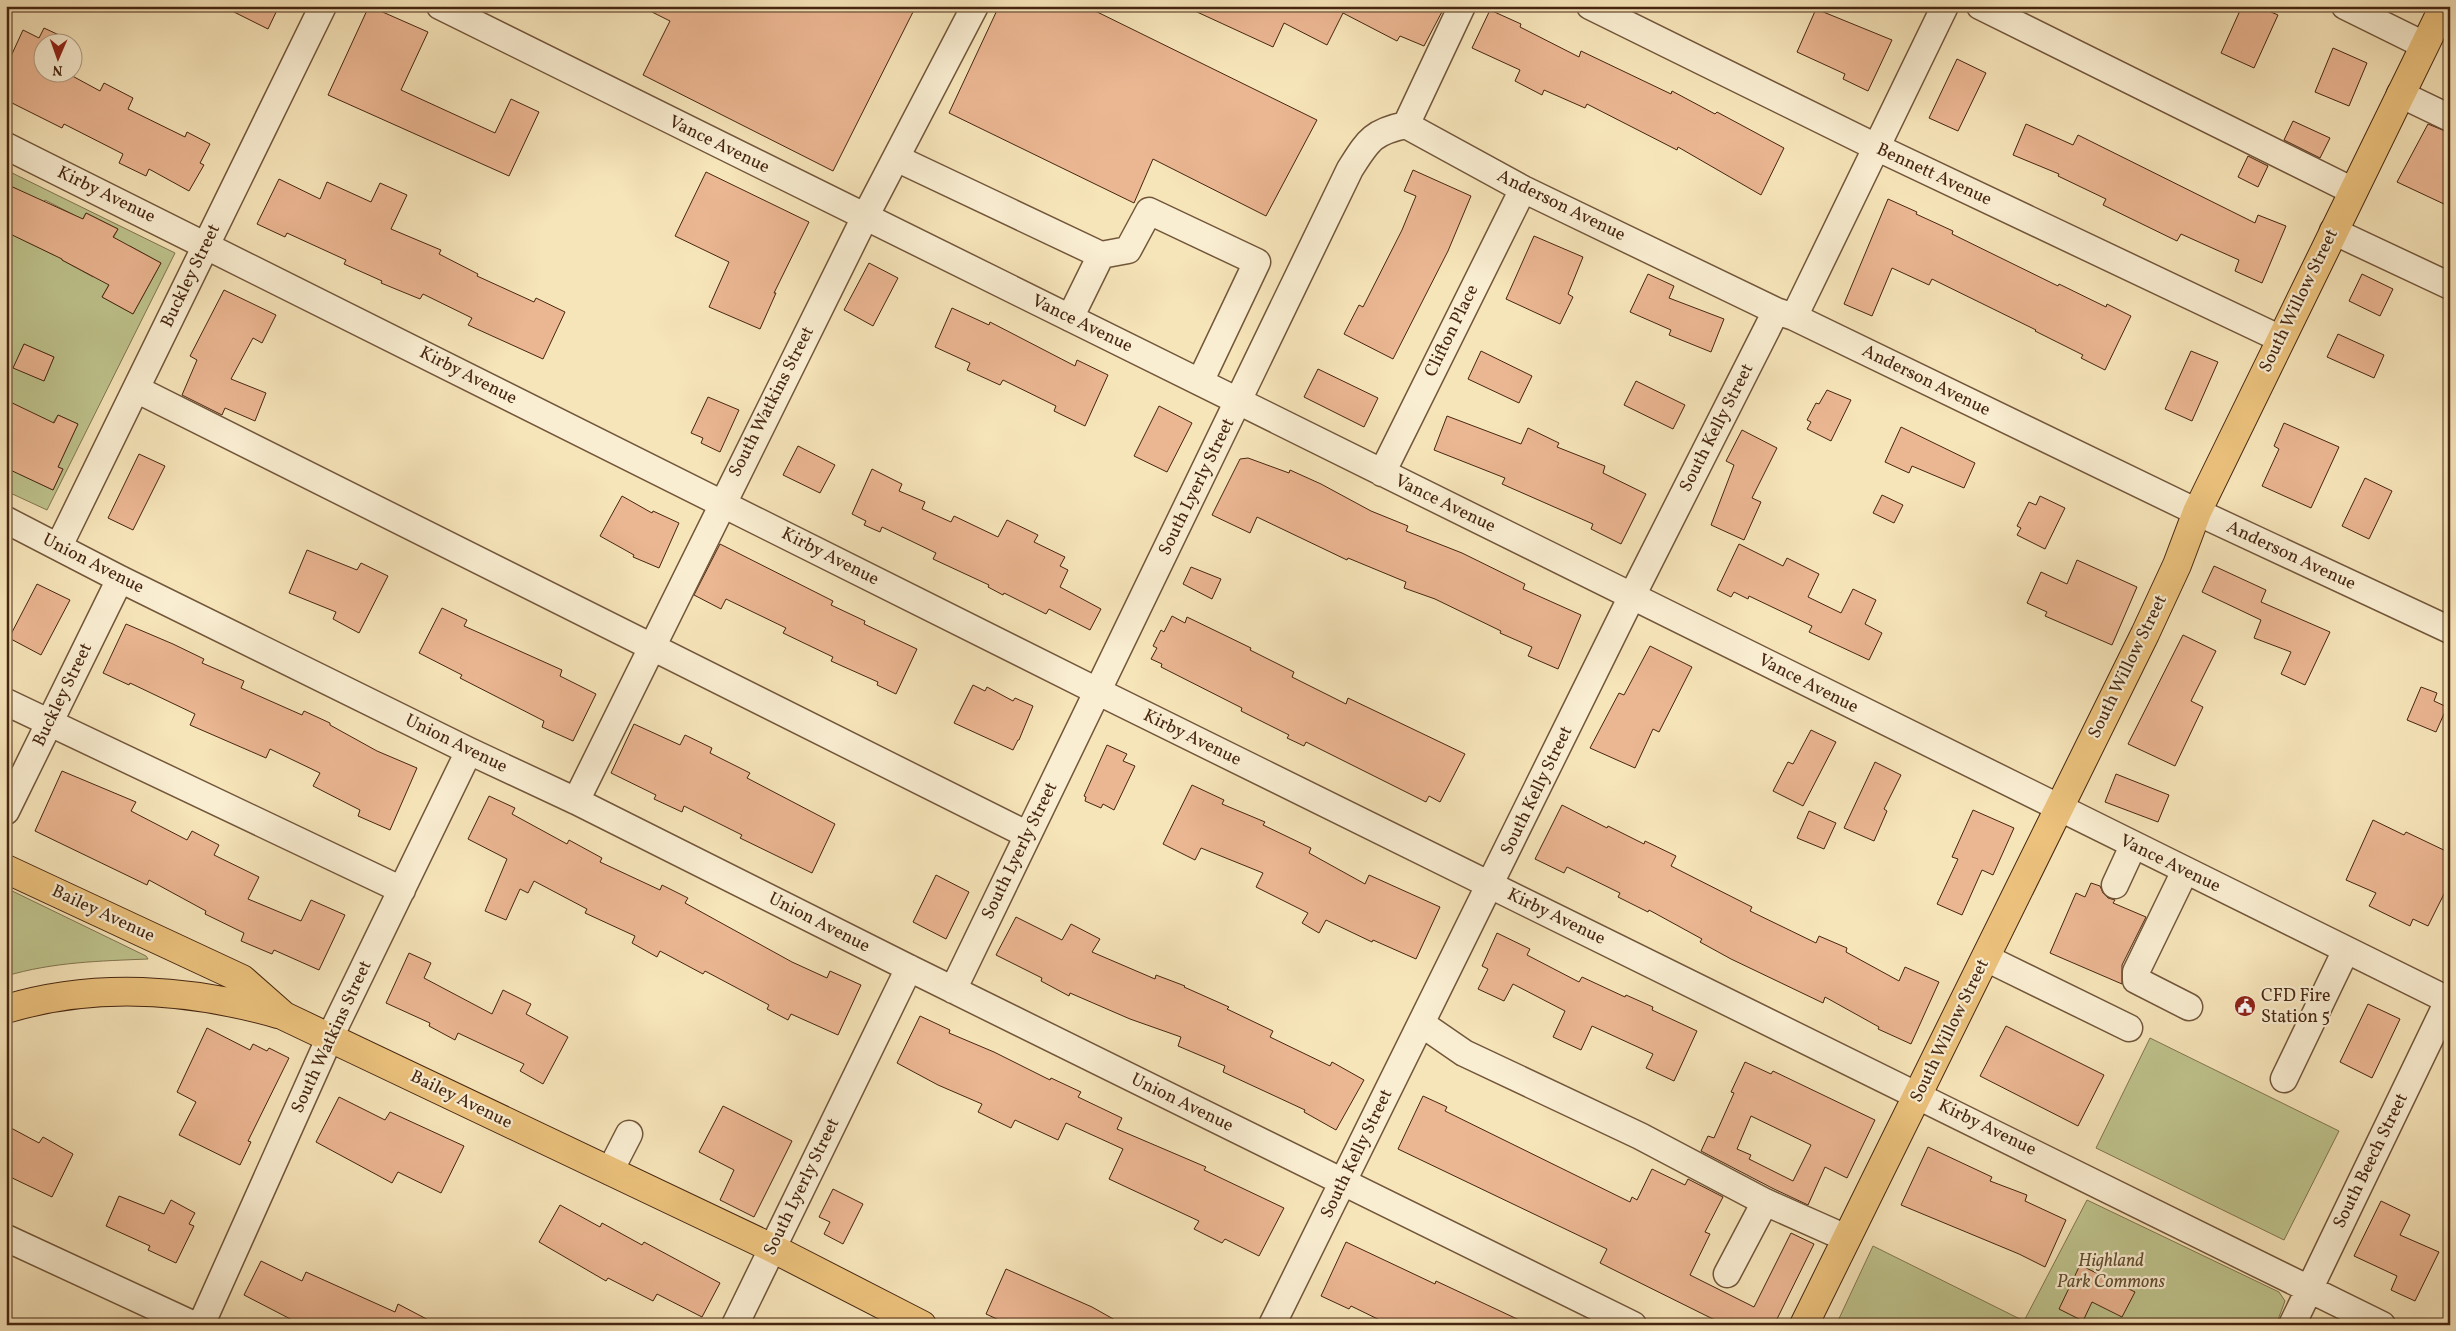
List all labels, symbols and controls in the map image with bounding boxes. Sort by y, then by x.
north arrow [32,32,82,82]
text: N [52,60,63,79]
street label: Vance Avenue [664,110,774,180]
street label: Bennett Avenue [1872,137,1996,213]
street label: Kirby Avenue [53,160,159,230]
street label: Anderson Avenue [1493,164,1629,248]
street label: Buckley Street [155,220,227,332]
street label: South Willow Street [2253,225,2345,377]
street label: Clifton Place [1419,281,1485,381]
street label: Vance Avenue [1027,289,1137,359]
street label: South Watkins Street [723,322,821,482]
street label: Anderson Avenue [1858,339,1994,423]
street label: Kirby Avenue [415,341,521,411]
street label: South Kelly Street [1674,359,1760,497]
street label: South Lyerly Street [1153,414,1241,560]
street label: Vance Avenue [1390,469,1500,539]
street label: Anderson Avenue [2222,515,2360,597]
street label: Kirby Avenue [777,522,883,592]
street label: Union Avenue [38,528,148,600]
street label: South Willow Street [2082,591,2174,743]
street label: Buckley Street [27,639,99,751]
street label: Vance Avenue [1754,648,1862,720]
street label: Kirby Avenue [1139,703,1245,773]
street label: Union Avenue [401,708,511,780]
street label: South Kelly Street [1495,722,1579,860]
street label: South Lyerly Street [976,778,1064,924]
street label: Vance Avenue [2115,829,2225,899]
street label: Bailey Avenue [47,879,159,949]
street label: Kirby Avenue [1503,882,1609,952]
street label: Union Avenue [764,887,874,959]
street label: South Willow Street [1904,955,1996,1107]
street label: South Watkins Street [286,956,378,1118]
place label: CFD Fire Station 5 [2261,984,2331,1030]
public building icon: CFD Fire Station 5 [2233,994,2257,1018]
street label: Bailey Avenue [406,1064,516,1136]
street label: Union Avenue [1127,1067,1237,1139]
street label: South Kelly Street [1315,1085,1399,1223]
street label: South Beech Street [2327,1089,2415,1233]
street label: Kirby Avenue [1934,1093,2040,1163]
street label: South Lyerly Street [758,1114,846,1260]
park label: Highland Park Commons [2057,1249,2166,1295]

